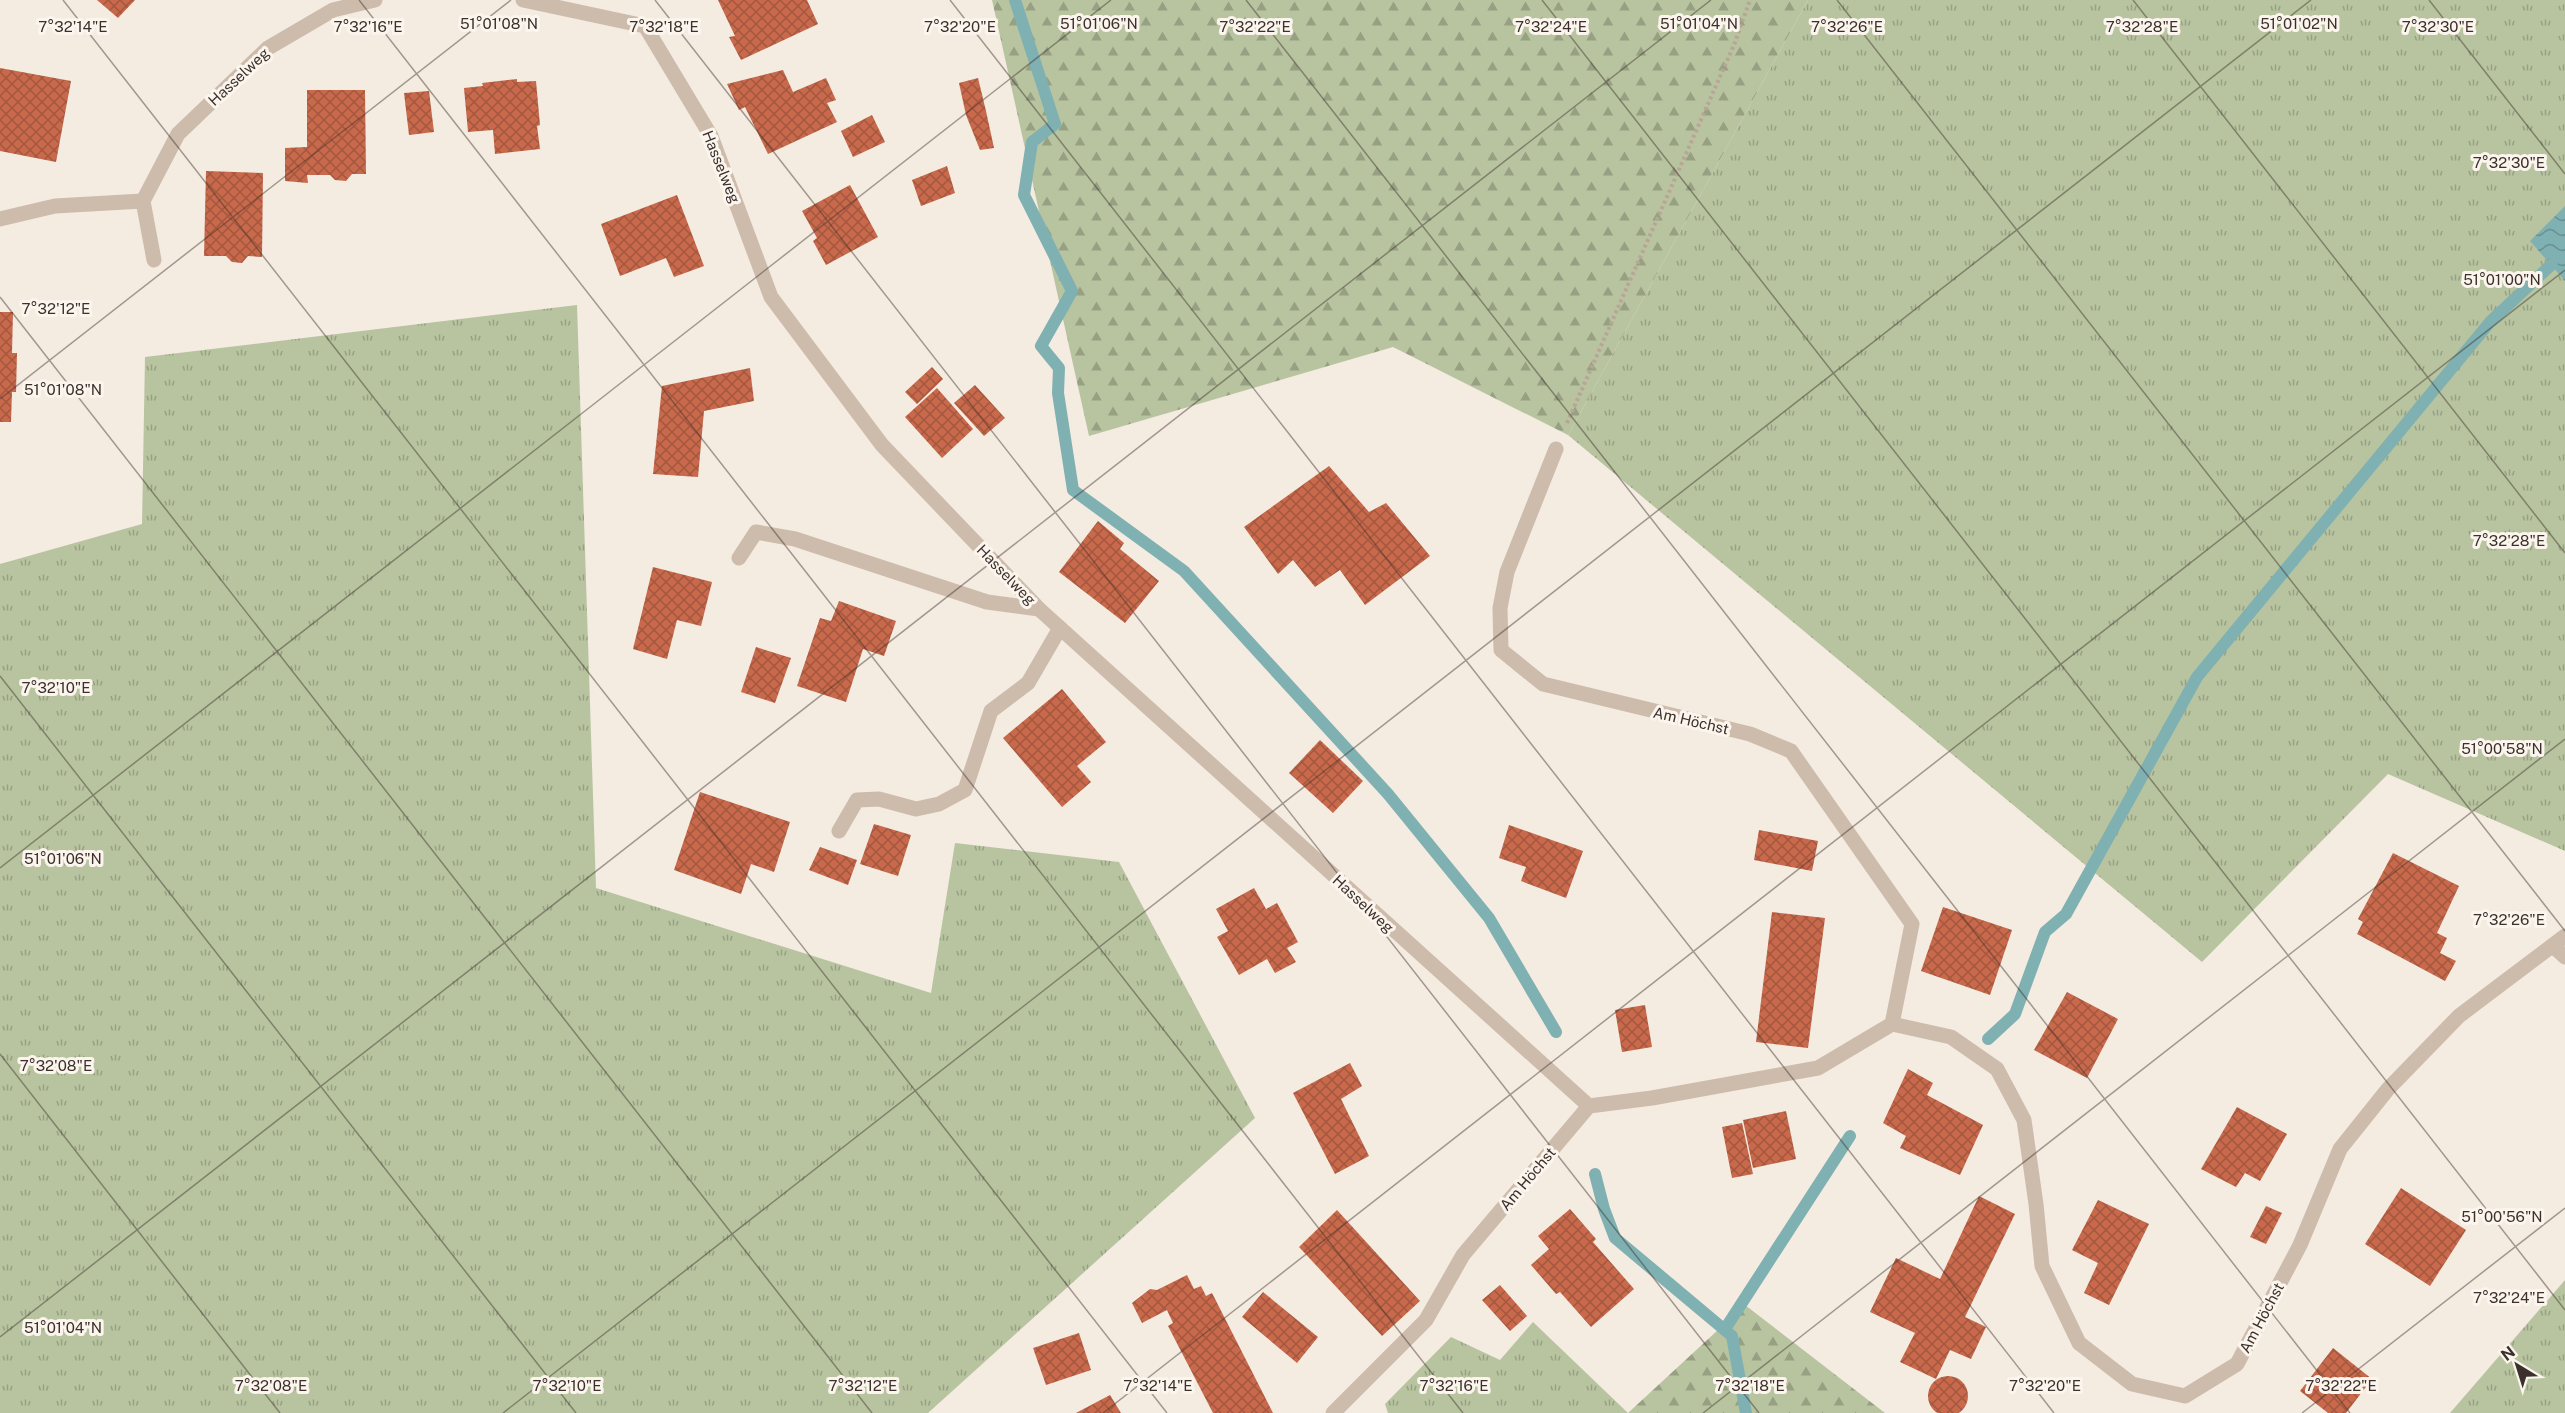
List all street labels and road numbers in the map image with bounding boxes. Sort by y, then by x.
street label: Hasselweg [205,44,273,109]
street label: Hasselweg [699,128,744,206]
street label: Hasselweg [974,541,1039,608]
street label: Am Höchst [1652,704,1731,737]
street label: Hasselweg [1329,871,1397,936]
street label: Am Höchst [1496,1144,1559,1214]
street label: Am Höchst [2236,1280,2287,1356]

